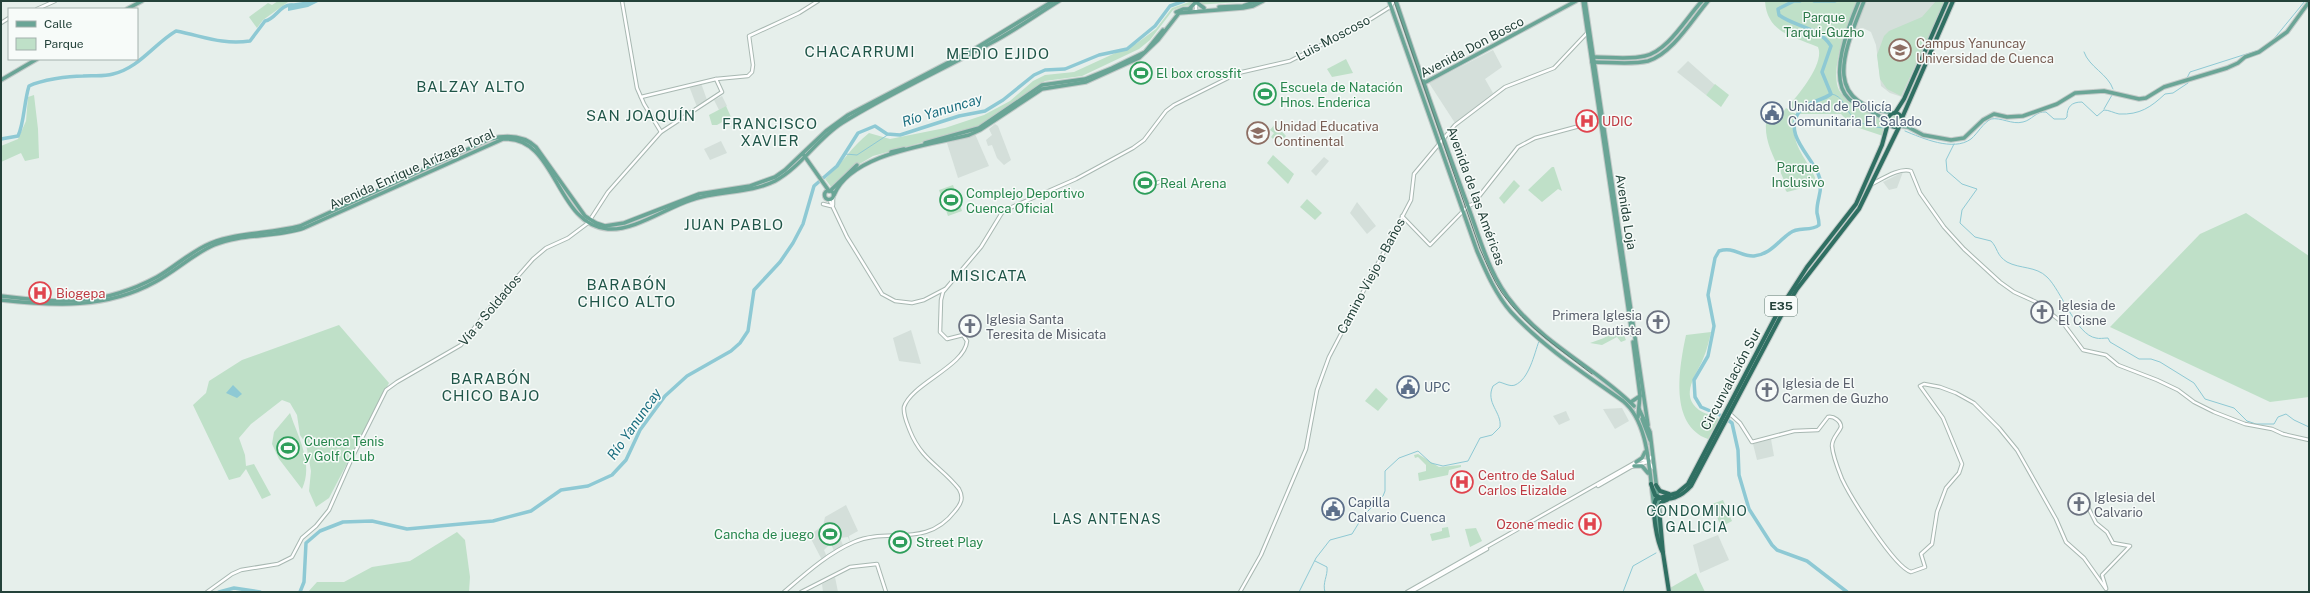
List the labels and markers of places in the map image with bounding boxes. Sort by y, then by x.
place label: Campus Yanuncay Universidad de Cuenca [1916,36,2054,66]
school or university icon: Campus Yanuncay Universidad de Cuenca [1887,37,1913,63]
sports icon: El box crossfit [1128,60,1154,86]
place label: El box crossfit [1156,66,1242,81]
place label: Escuela de Natación Hnos. Enderica [1280,80,1403,110]
sports icon: Escuela de Natación Hnos. Enderica [1252,81,1278,107]
place label: Unidad de Policía Comunitaria El Salado [1788,99,1922,129]
public building icon: Unidad de Policía Comunitaria El Salado [1759,100,1785,126]
hospital icon: UDIC [1574,108,1600,134]
place label: UDIC [1602,114,1633,129]
place label: Unidad Educativa Continental [1274,119,1379,149]
school or university icon: Unidad Educativa Continental [1245,120,1271,146]
sports icon: Real Arena [1132,170,1158,196]
place label: Real Arena [1160,176,1226,191]
place label: Complejo Deportivo Cuenca Oficial [966,186,1085,216]
sports icon: Complejo Deportivo Cuenca Oficial [938,187,964,213]
hospital icon: Biogepa [27,280,53,306]
place label: Biogepa [56,286,105,301]
place label: Iglesia de El Cisne [2058,298,2116,328]
church icon: Iglesia de El Cisne [2029,299,2055,325]
place label: Primera Iglesia Bautista [1552,308,1642,338]
church icon: Primera Iglesia Bautista [1645,309,1671,335]
place label: Iglesia Santa Teresita de Misicata [986,312,1106,342]
church icon: Iglesia Santa Teresita de Misicata [957,313,983,339]
public building icon: UPC [1395,374,1421,400]
place label: Iglesia de El Carmen de Guzho [1782,376,1889,406]
church icon: Iglesia de El Carmen de Guzho [1754,377,1780,403]
place label: UPC [1424,380,1450,395]
place label: Cuenca Tenis y Golf CLub [304,434,384,464]
sports icon: Cuenca Tenis y Golf CLub [275,435,301,461]
place label: Centro de Salud Carlos Elizalde [1478,468,1575,498]
hospital icon: Centro de Salud Carlos Elizalde [1449,469,1475,495]
place label: Iglesia del Calvario [2094,490,2156,520]
church icon: Iglesia del Calvario [2066,491,2092,517]
place label: Capilla Calvario Cuenca [1348,495,1446,525]
public building icon: Capilla Calvario Cuenca [1320,496,1346,522]
hospital icon: Ozone medic [1577,511,1603,537]
place label: Ozone medic [1496,517,1574,532]
sports icon: Cancha de juego [817,521,843,547]
place label: Cancha de juego [714,527,814,542]
sports icon: Street Play [887,529,913,555]
place label: Street Play [916,535,983,550]

